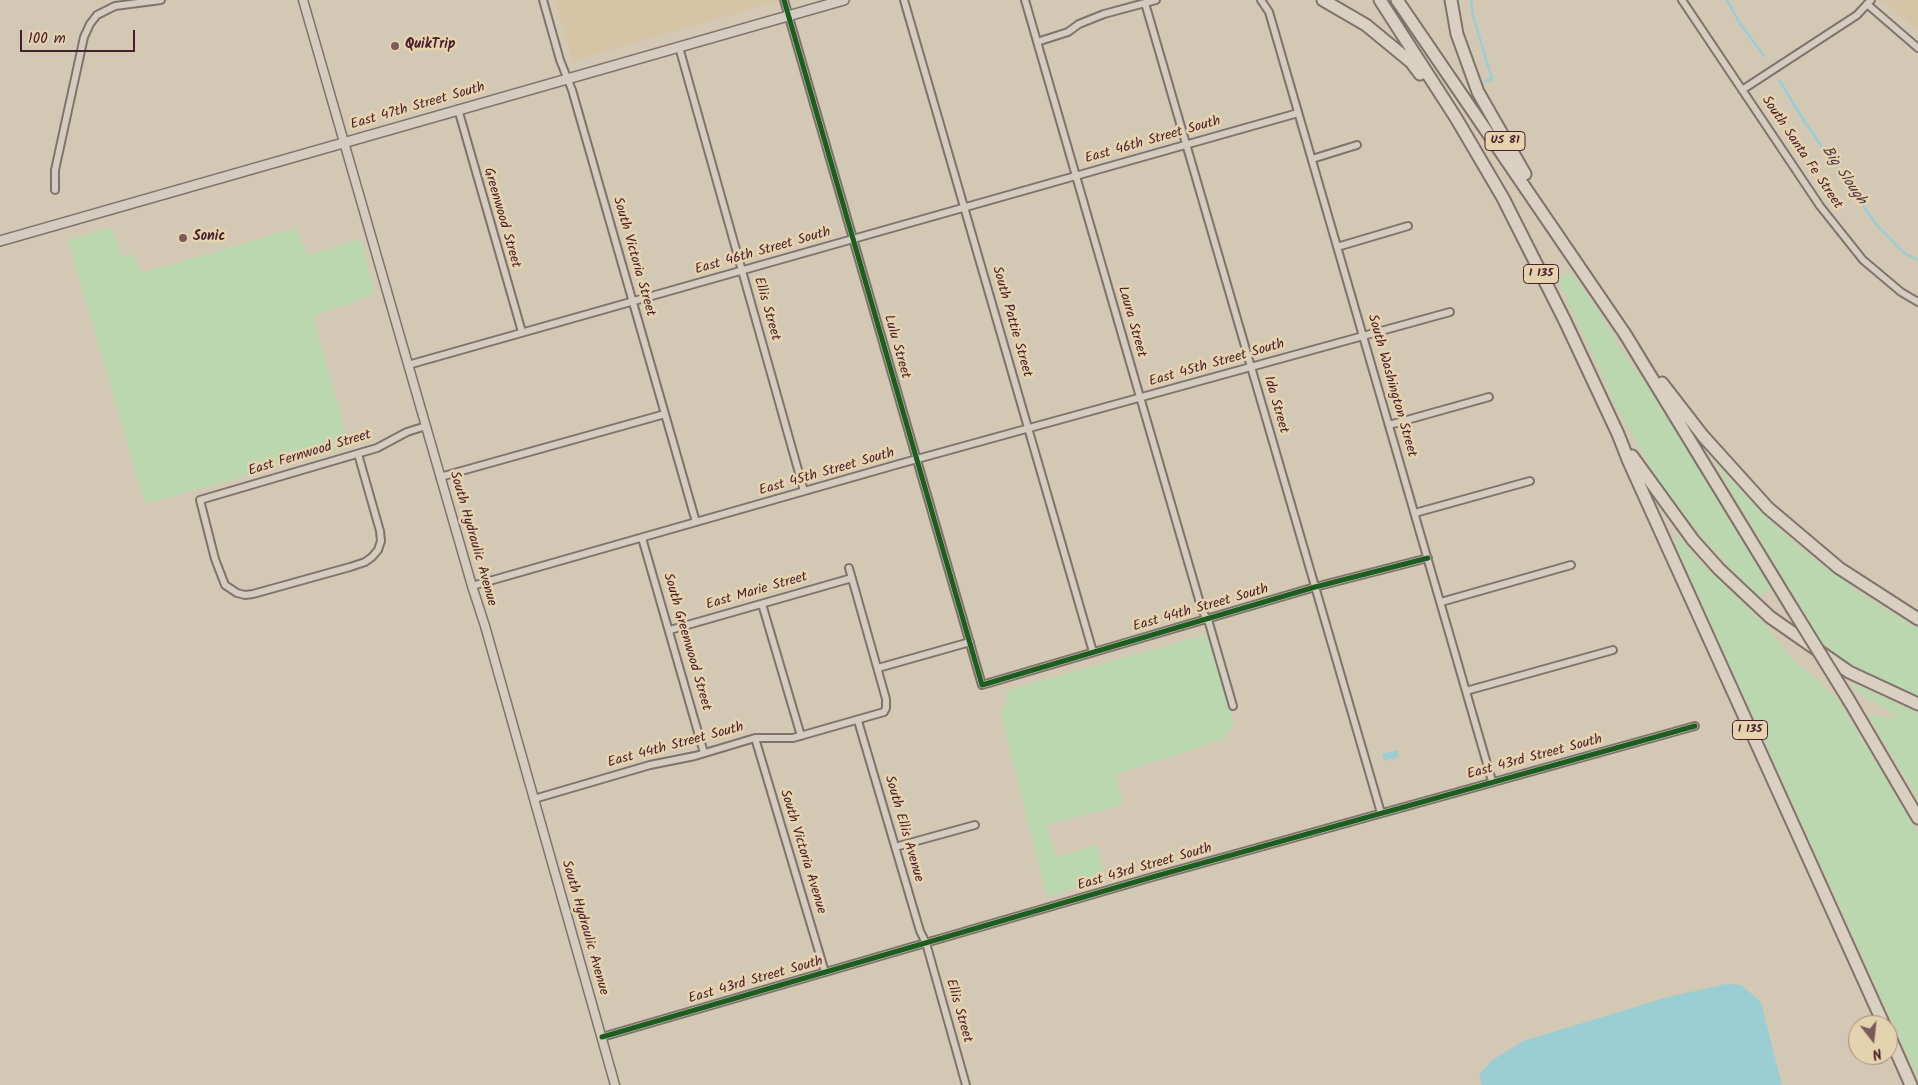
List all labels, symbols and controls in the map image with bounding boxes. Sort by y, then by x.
scale bar [22,20,138,52]
text: 100 m [28,27,66,51]
place label: QuikTrip [405,38,455,54]
marker: QuikTrip [389,40,401,52]
street label: East 47th Street South [349,80,487,134]
street label: South Santa Fe Street [1757,93,1845,213]
street label: East 46th Street South [1083,114,1223,168]
road number: US 81 [1485,132,1525,150]
water label: Big Slough [1817,143,1869,209]
street label: Greenwood Street [479,166,523,270]
street label: South Victoria Street [608,195,658,319]
street label: East 46th Street South [693,225,833,279]
place label: Sonic [193,230,225,246]
marker: Sonic [177,232,189,244]
road number: I 135 [1524,264,1558,284]
street label: South Pattie Street [987,265,1035,379]
street label: Ellis Street [749,275,783,343]
street label: Laura Street [1113,284,1149,360]
street label: Lulu Street [879,313,913,381]
street label: South Washington Street [1363,313,1419,459]
street label: East 45th Street South [1147,337,1287,391]
street label: Ida Street [1259,374,1291,436]
street label: East Fernwood Street [246,427,374,481]
street label: East 45th Street South [757,446,897,500]
street label: South Hydraulic Avenue [445,470,499,608]
street label: East Marie Street [704,569,810,615]
street label: South Greenwood Street [658,571,714,713]
street label: East 44th Street South [1131,582,1271,636]
street label: East 44th Street South [606,720,746,772]
road number: I 135 [1732,720,1768,740]
street label: East 43rd Street South [1466,732,1604,784]
street label: South Ellis Avenue [880,774,926,884]
street label: South Victoria Avenue [775,788,829,916]
street label: East 43rd Street South [1076,841,1214,895]
street label: South Hydraulic Avenue [557,859,611,997]
street label: East 43rd Street South [687,954,825,1008]
street label: Ellis Street [941,977,975,1045]
north arrow [1848,1015,1898,1065]
text: N [1870,1042,1884,1065]

